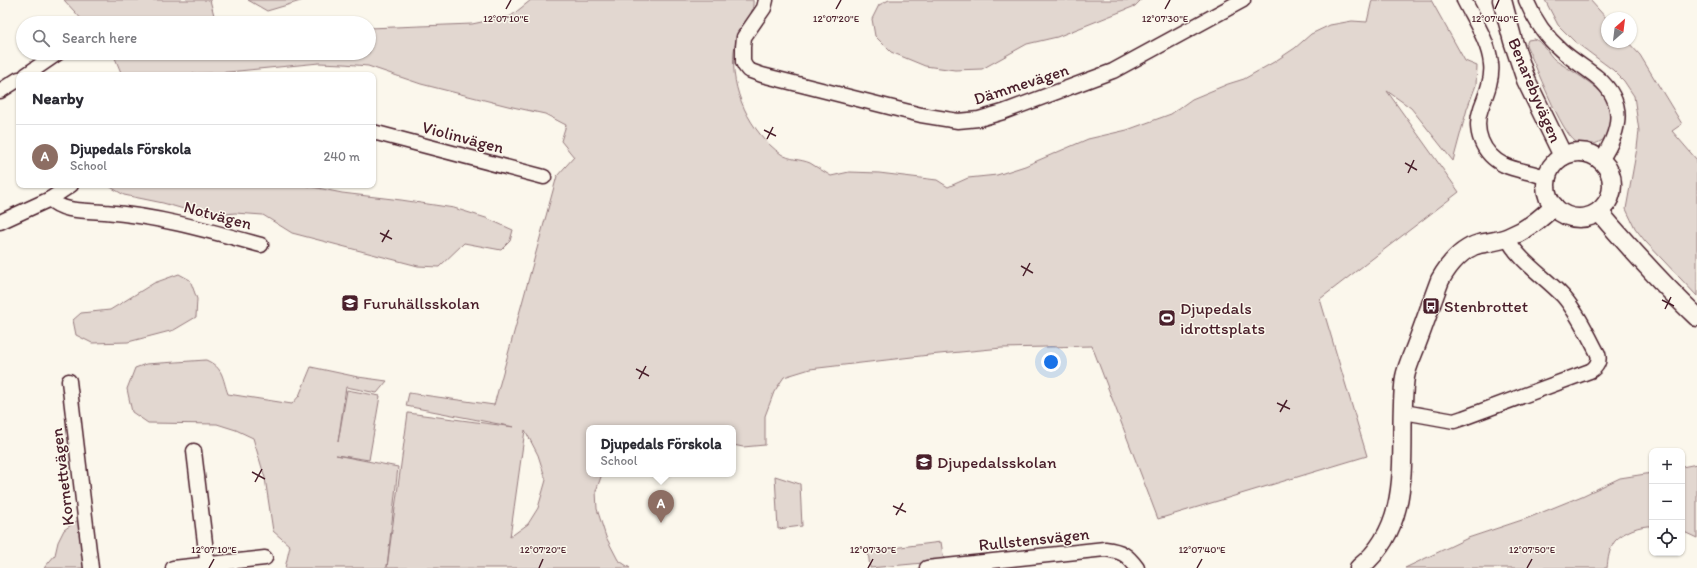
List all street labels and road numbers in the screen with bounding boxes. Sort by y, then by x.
street label: Benarebyvägen [1504,35,1566,146]
street label: Dämmevägen [971,59,1071,109]
street label: Violinvägen [420,116,506,158]
street label: Notvägen [182,196,255,234]
street label: Kornettvägen [46,427,78,527]
street label: Rullstensvägen [978,523,1091,555]

